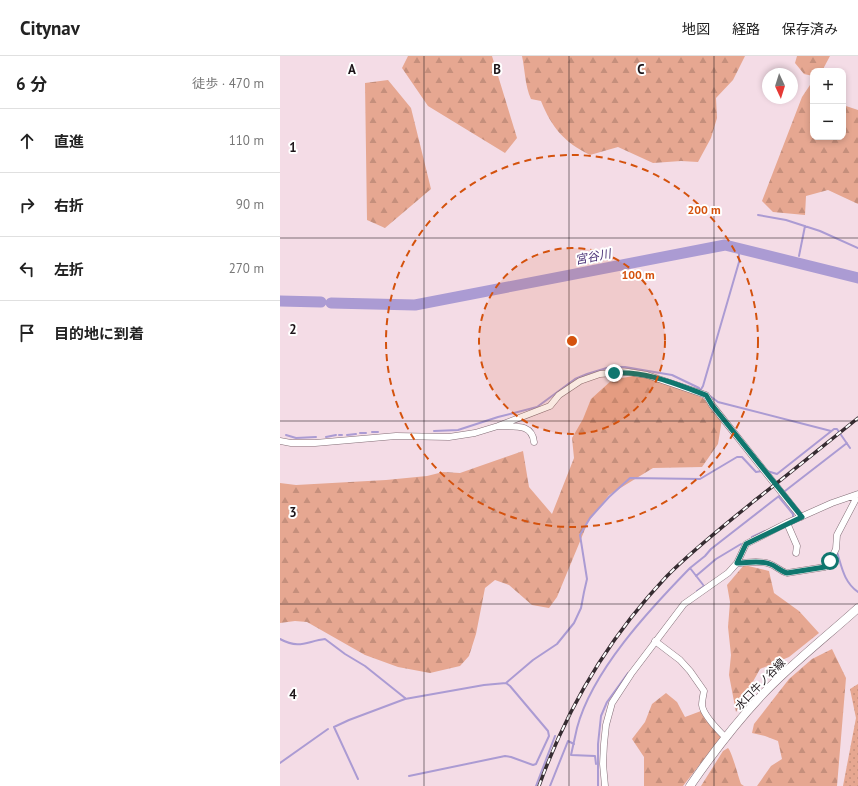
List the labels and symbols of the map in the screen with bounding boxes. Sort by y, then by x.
text: A [348,61,356,78]
text: B [493,61,501,78]
text: C [637,61,645,78]
north arrow [762,68,798,104]
text: 1 [289,139,297,156]
text: 200 m [687,202,721,217]
water label: 宮谷川 [574,245,614,267]
text: 100 m [621,267,655,282]
text: 2 [289,321,297,338]
centre of rings [565,334,579,348]
route end [605,364,623,382]
text: 3 [289,504,297,521]
route start [821,552,839,570]
street label: 水口牛ノ谷線 [732,655,788,713]
text: 4 [289,686,297,703]

